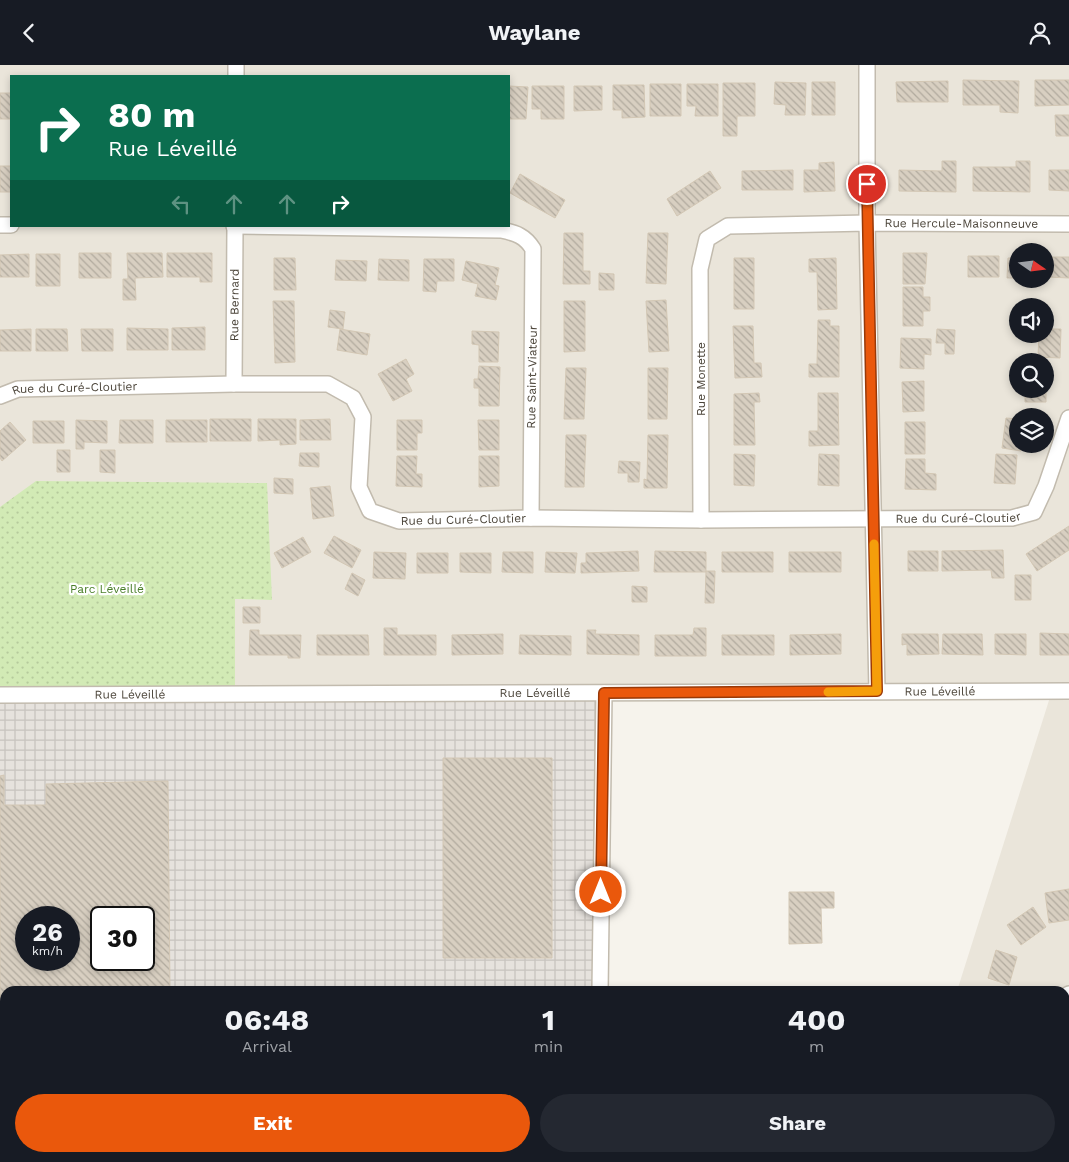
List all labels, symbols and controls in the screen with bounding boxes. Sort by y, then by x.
icon: back [15,19,43,47]
icon: person [1026,19,1054,47]
text: Waylane [489,20,580,45]
text: 80 m [108,94,195,136]
icon: right [25,95,90,160]
text: Rue Léveillé [108,136,238,161]
pin [846,163,888,205]
icon: arrive [853,170,881,198]
icon: left [167,190,195,218]
icon: ahead [220,190,248,218]
icon: ahead [273,190,301,218]
icon: right [326,190,354,218]
street label: Rue Hercule-Maisonneuve [885,216,1038,231]
north arrow [1009,243,1054,287]
map controls [1009,243,1054,453]
street label: Rue Bernard [227,269,242,341]
button: sound [1009,298,1054,343]
street label: Rue Saint-Viateur [524,325,540,429]
street label: Rue Monette [694,342,708,416]
button: search [1009,353,1054,398]
street label: Rue du Curé-Cloutier [10,379,138,398]
button: layers [1009,408,1054,453]
street label: Rue du Curé-Cloutier [896,509,1023,526]
street label: Rue du Curé-Cloutier [400,511,526,528]
park label: Parc Léveillé [70,582,144,596]
street label: Rue Léveillé [905,684,975,699]
street label: Rue Léveillé [500,686,570,700]
street label: Rue Léveillé [95,687,165,702]
position arrow [574,865,626,917]
speed limit sign: 30 [90,906,155,971]
text: 26 [32,918,63,947]
text: km/h [32,944,63,958]
text: 06:48 [224,1002,309,1037]
text: 1 [542,1002,555,1037]
text: 400 [788,1002,846,1037]
text: Arrival [242,1037,292,1056]
text: min [534,1037,563,1056]
text: m [809,1037,824,1056]
button: Exit [15,1094,530,1152]
button: Share [540,1094,1055,1152]

